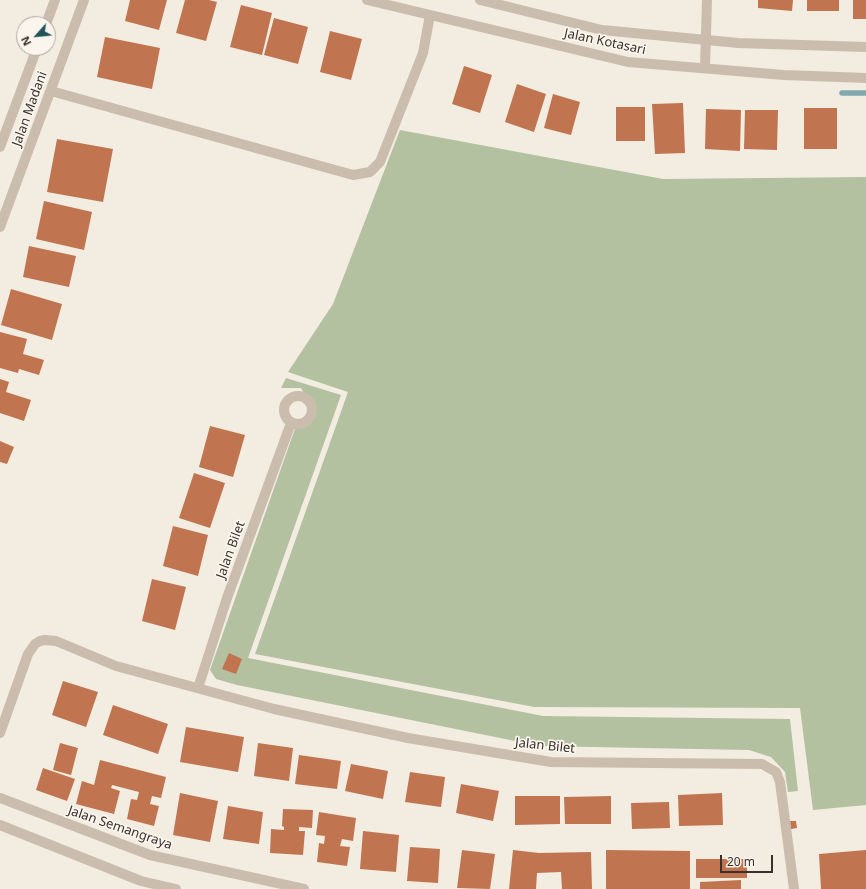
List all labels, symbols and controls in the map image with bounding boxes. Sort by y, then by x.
north arrow [16,16,56,56]
street label: Jalan Kotasari [563,26,647,58]
text: N [17,34,34,49]
street label: Jalan Madani [9,69,51,149]
street label: Jalan Bilet [213,519,249,581]
street label: Jalan Bilet [514,735,576,757]
street label: Jalan Semangraya [66,803,174,853]
scale bar [722,847,775,873]
text: 20 m [727,853,755,870]

